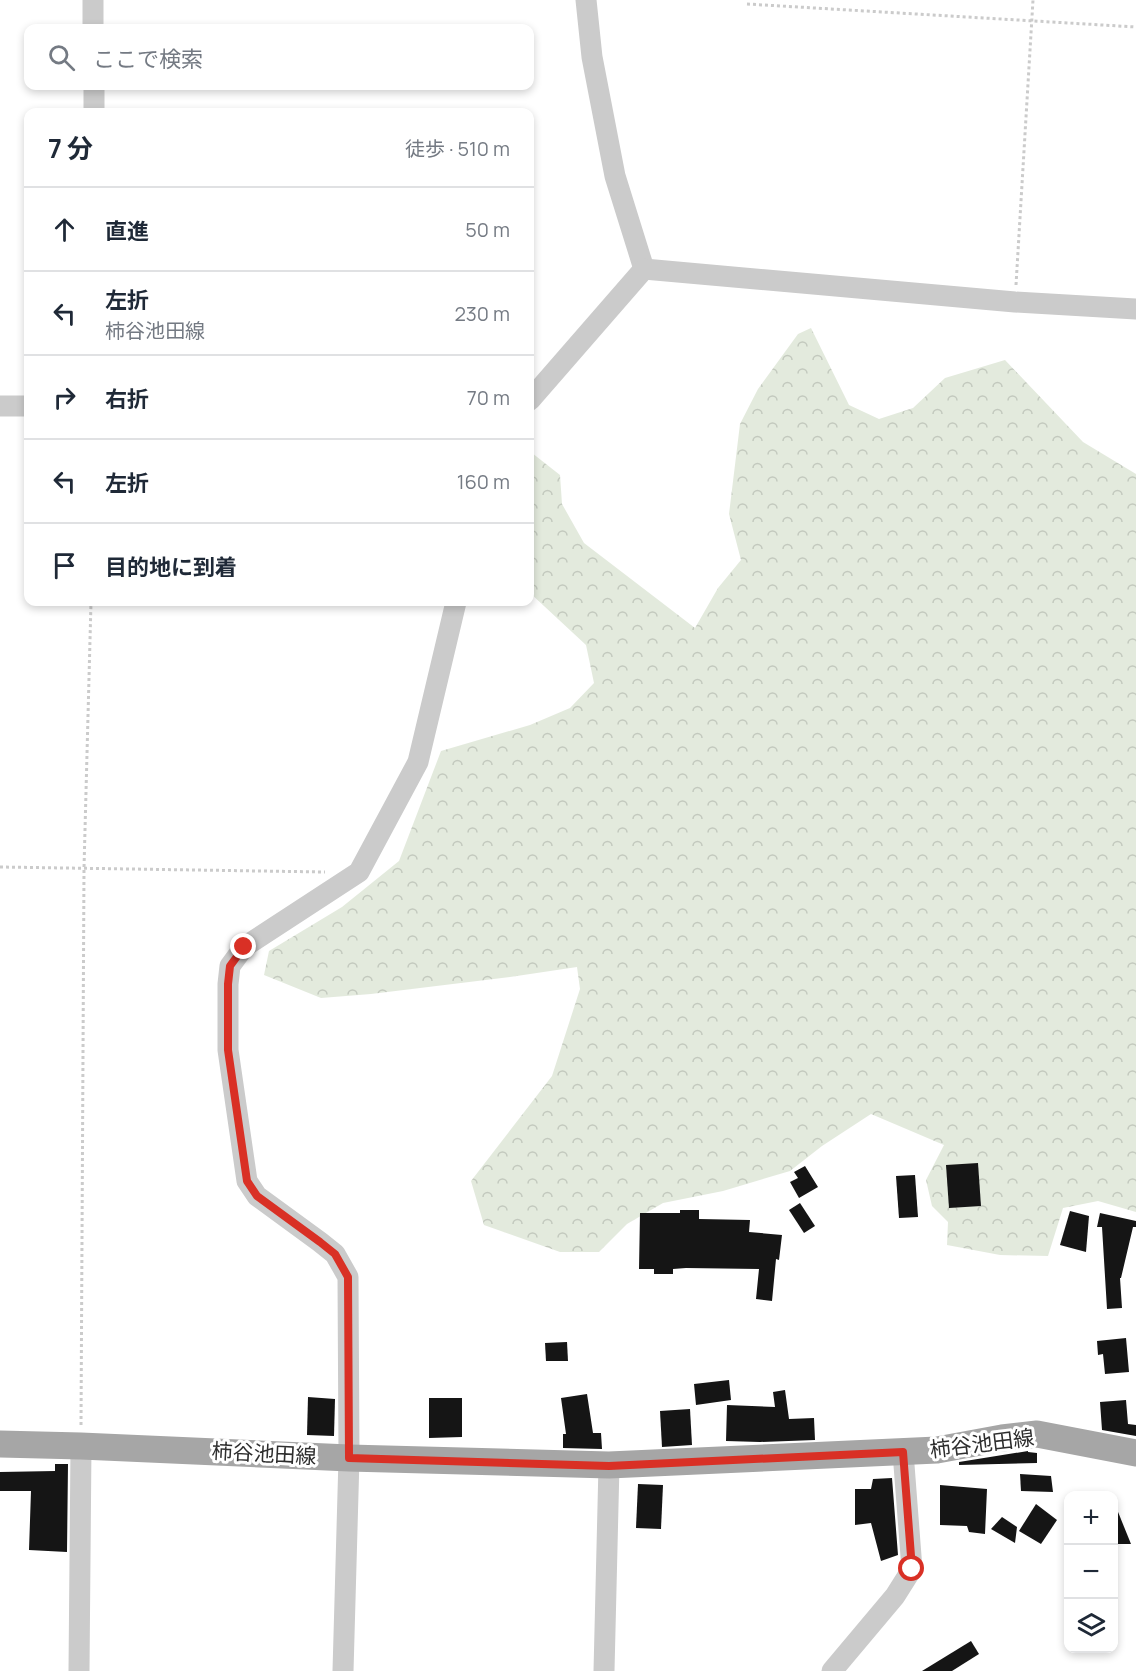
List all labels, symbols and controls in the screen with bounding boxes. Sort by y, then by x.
search box [24,24,534,90]
icon: search [45,41,78,74]
text: ここで検索 [93,44,203,74]
text: 7 分 [48,130,93,166]
text: 徒歩 · 510 m [405,135,510,162]
icon: ahead [48,213,81,246]
text: 直進 [105,216,149,246]
text: 50 m [465,216,510,243]
text: 左折 [105,285,149,315]
icon: left [48,297,81,330]
text: 230 m [454,300,510,327]
text: 柿谷池田線 [105,317,205,344]
icon: right [48,381,81,414]
text: 右折 [105,384,149,414]
text: 70 m [467,384,510,411]
icon: left [48,465,81,498]
text: 左折 [105,468,149,498]
text: 160 m [457,468,510,495]
icon: arrive [48,549,81,582]
text: 目的地に到着 [105,552,237,582]
route end [230,933,256,959]
street label: 柿谷池田線 [928,1423,1036,1463]
street label: 柿谷池田線 [211,1436,317,1470]
map controls [1064,1491,1118,1653]
button: + [1064,1491,1118,1545]
button: − [1064,1545,1118,1599]
route start [898,1555,924,1581]
button: layers [1064,1599,1118,1653]

